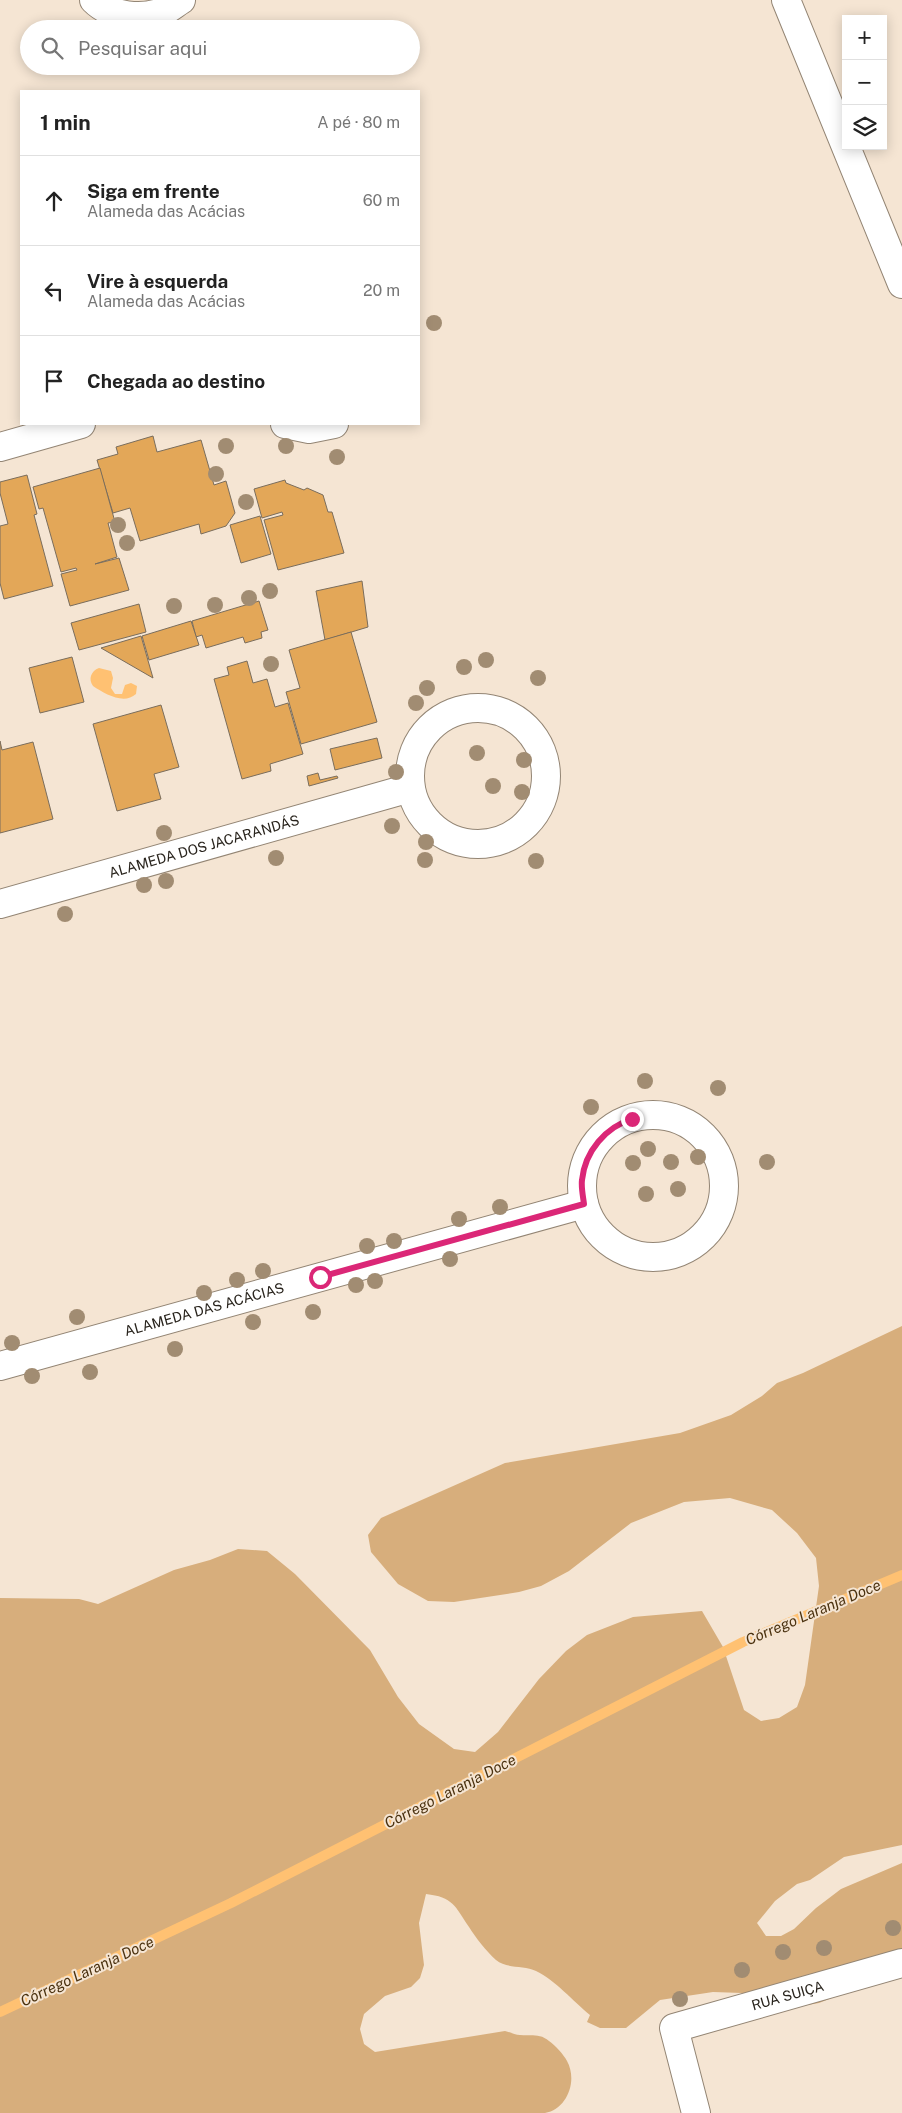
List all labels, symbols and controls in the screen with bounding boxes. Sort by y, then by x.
map controls [842,15,887,150]
button: + [842,15,887,60]
search box [20,20,420,75]
icon: search [38,34,66,62]
text: Pesquisar aqui [78,37,207,59]
button: − [842,60,887,105]
button: layers [842,105,887,150]
text: 1 min [40,110,91,135]
text: A pé · 80 m [317,113,400,132]
text: Siga em frente [87,180,220,202]
icon: ahead [40,187,68,215]
text: 60 m [363,191,400,210]
text: Alameda das Acácias [87,202,245,221]
text: Vire à esquerda [87,270,228,292]
icon: left [40,277,68,305]
text: 20 m [363,281,400,300]
text: Alameda das Acácias [87,292,245,311]
icon: arrive [40,367,68,395]
text: Chegada ao destino [87,370,265,392]
street label: ALAMEDA DOS JACARANDÁS [107,812,301,881]
route end [621,1108,644,1131]
route start [309,1266,332,1289]
street label: ALAMEDA DAS ACÁCIAS [123,1280,286,1339]
water label: Córrego Laranja Doce [743,1576,883,1648]
water label: Córrego Laranja Doce [381,1750,519,1832]
water label: Córrego Laranja Doce [18,1933,156,2009]
street label: RUA SUIÇA [750,1978,826,2013]

